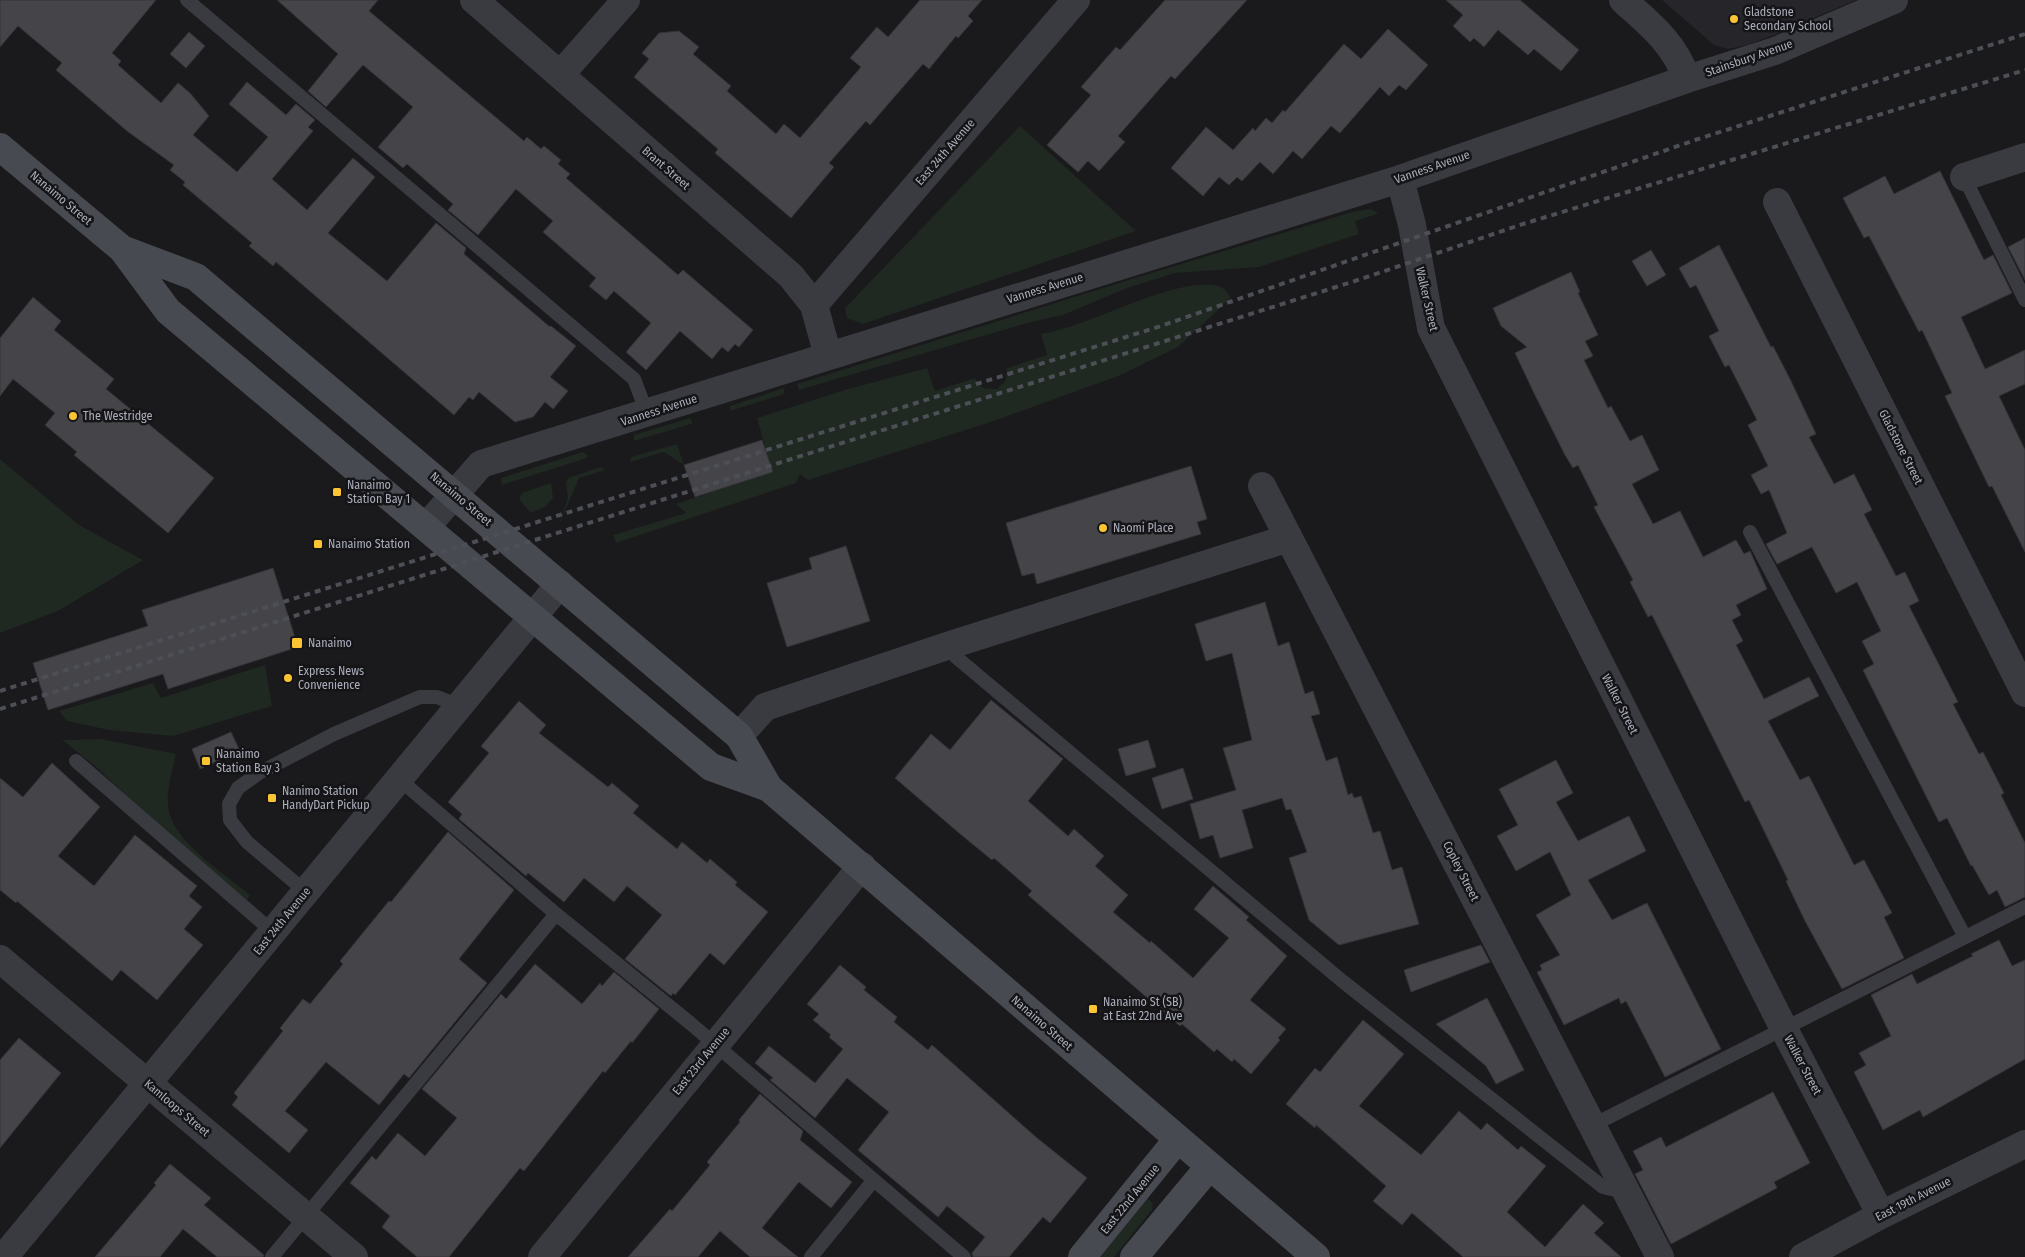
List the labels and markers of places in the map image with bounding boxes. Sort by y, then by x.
place label: Gladstone Secondary School [1744,5,1831,33]
marker: Gladstone Secondary School [1728,13,1740,25]
place label: The Westridge [83,409,153,423]
marker: The Westridge [67,410,79,422]
place label: Nanaimo Station Bay 1 [347,478,410,506]
marker: Nanaimo Station Bay 1 [331,486,343,498]
place label: Naomi Place [1113,521,1174,535]
marker: Naomi Place [1097,522,1109,534]
place label: Nanaimo Station [328,537,410,551]
marker: Nanaimo Station [312,538,324,550]
marker: Nanaimo [290,636,304,650]
place label: Nanaimo [308,636,352,650]
place label: Express News Convenience [298,664,364,692]
marker: Express News Convenience [282,672,294,684]
place label: Nanaimo Station Bay 3 [216,747,280,775]
marker: Nanaimo Station Bay 3 [200,755,212,767]
place label: Nanimo Station HandyDart Pickup [282,784,370,812]
marker: Nanimo Station HandyDart Pickup [266,792,278,804]
place label: Nanaimo St (SB) at East 22nd Ave [1103,995,1183,1023]
marker: Nanaimo St (SB) at East 22nd Ave [1087,1003,1099,1015]

